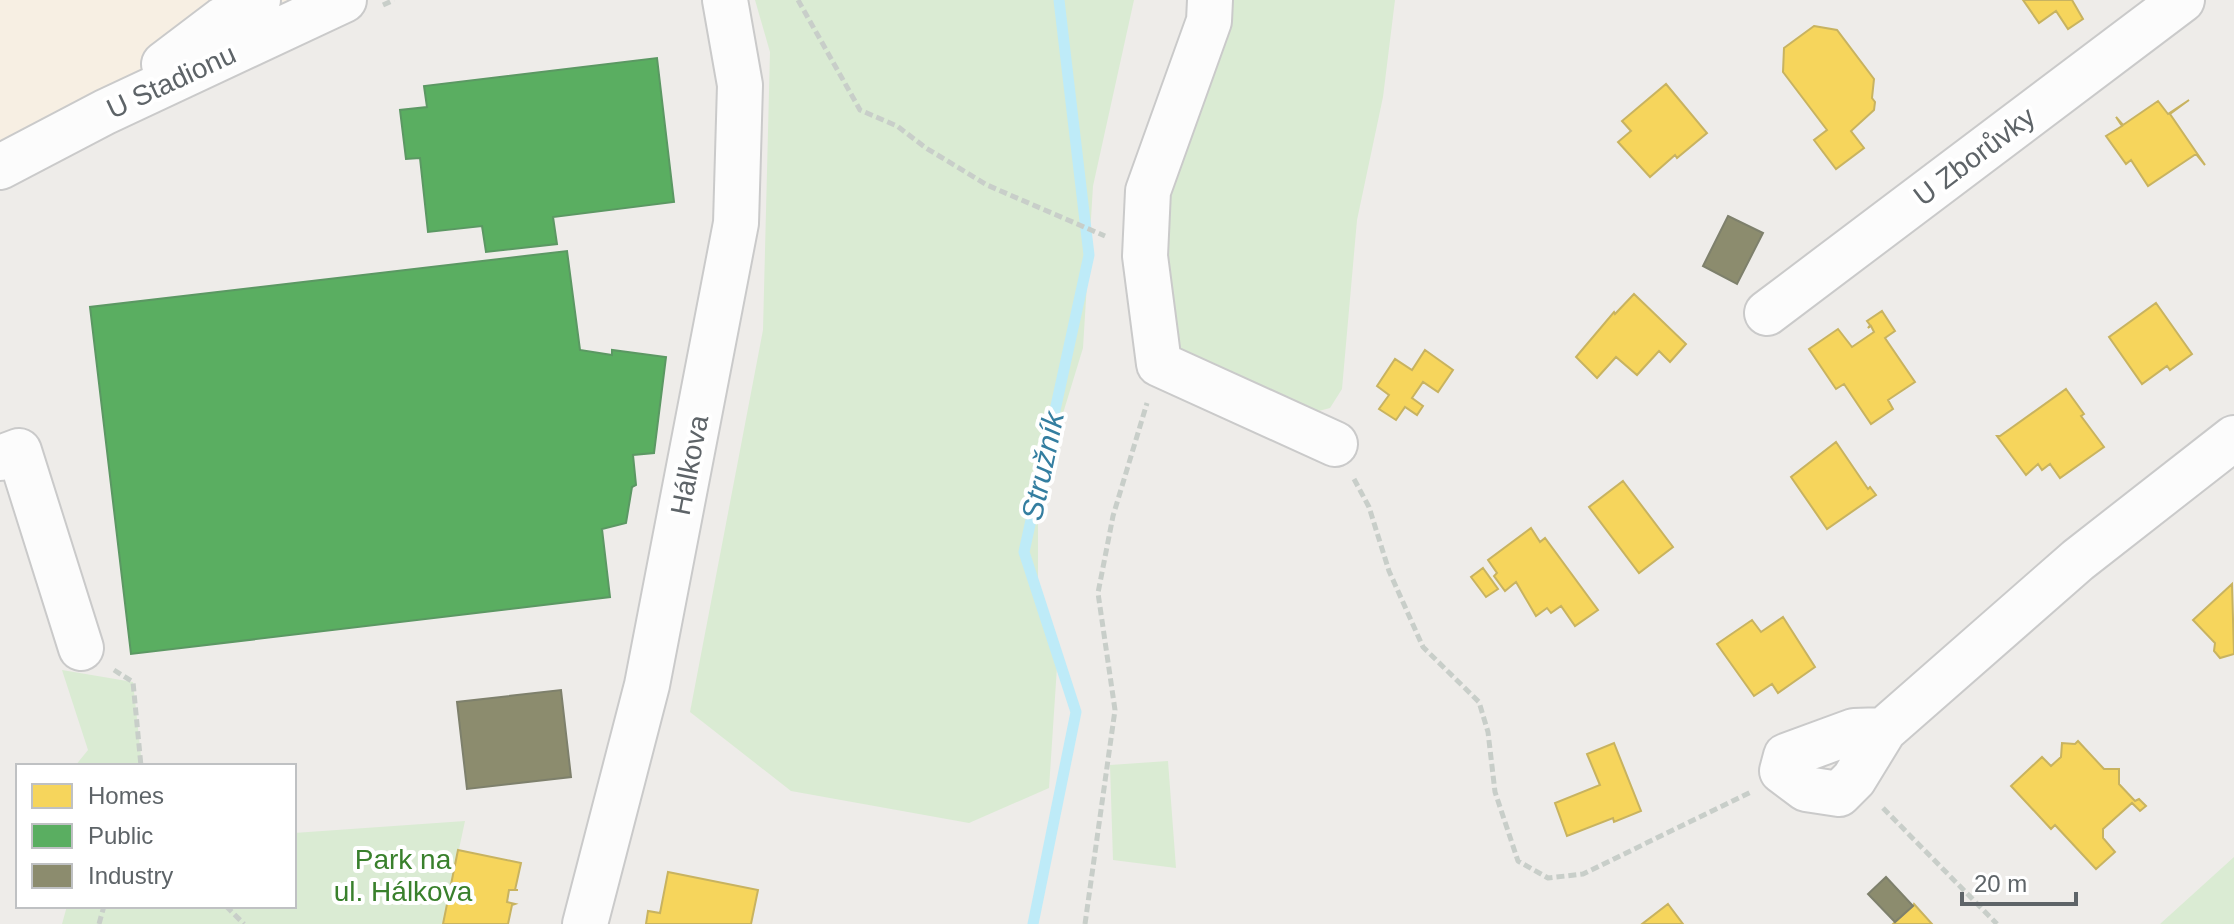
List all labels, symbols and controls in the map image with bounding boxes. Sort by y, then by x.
street label: U Stadionu [102,38,241,125]
street label: U Zborůvky [1908,101,2041,212]
water label: Stružník [1015,407,1071,523]
street label: Hálkova [665,412,714,518]
legend [16,764,296,908]
text: Homes [88,782,164,809]
text: Public [88,822,153,849]
park label: Park na ul. Hálkova [334,844,473,907]
scale bar [1962,856,2076,906]
text: Industry [88,862,173,889]
text: 20 m [1974,870,2027,897]

